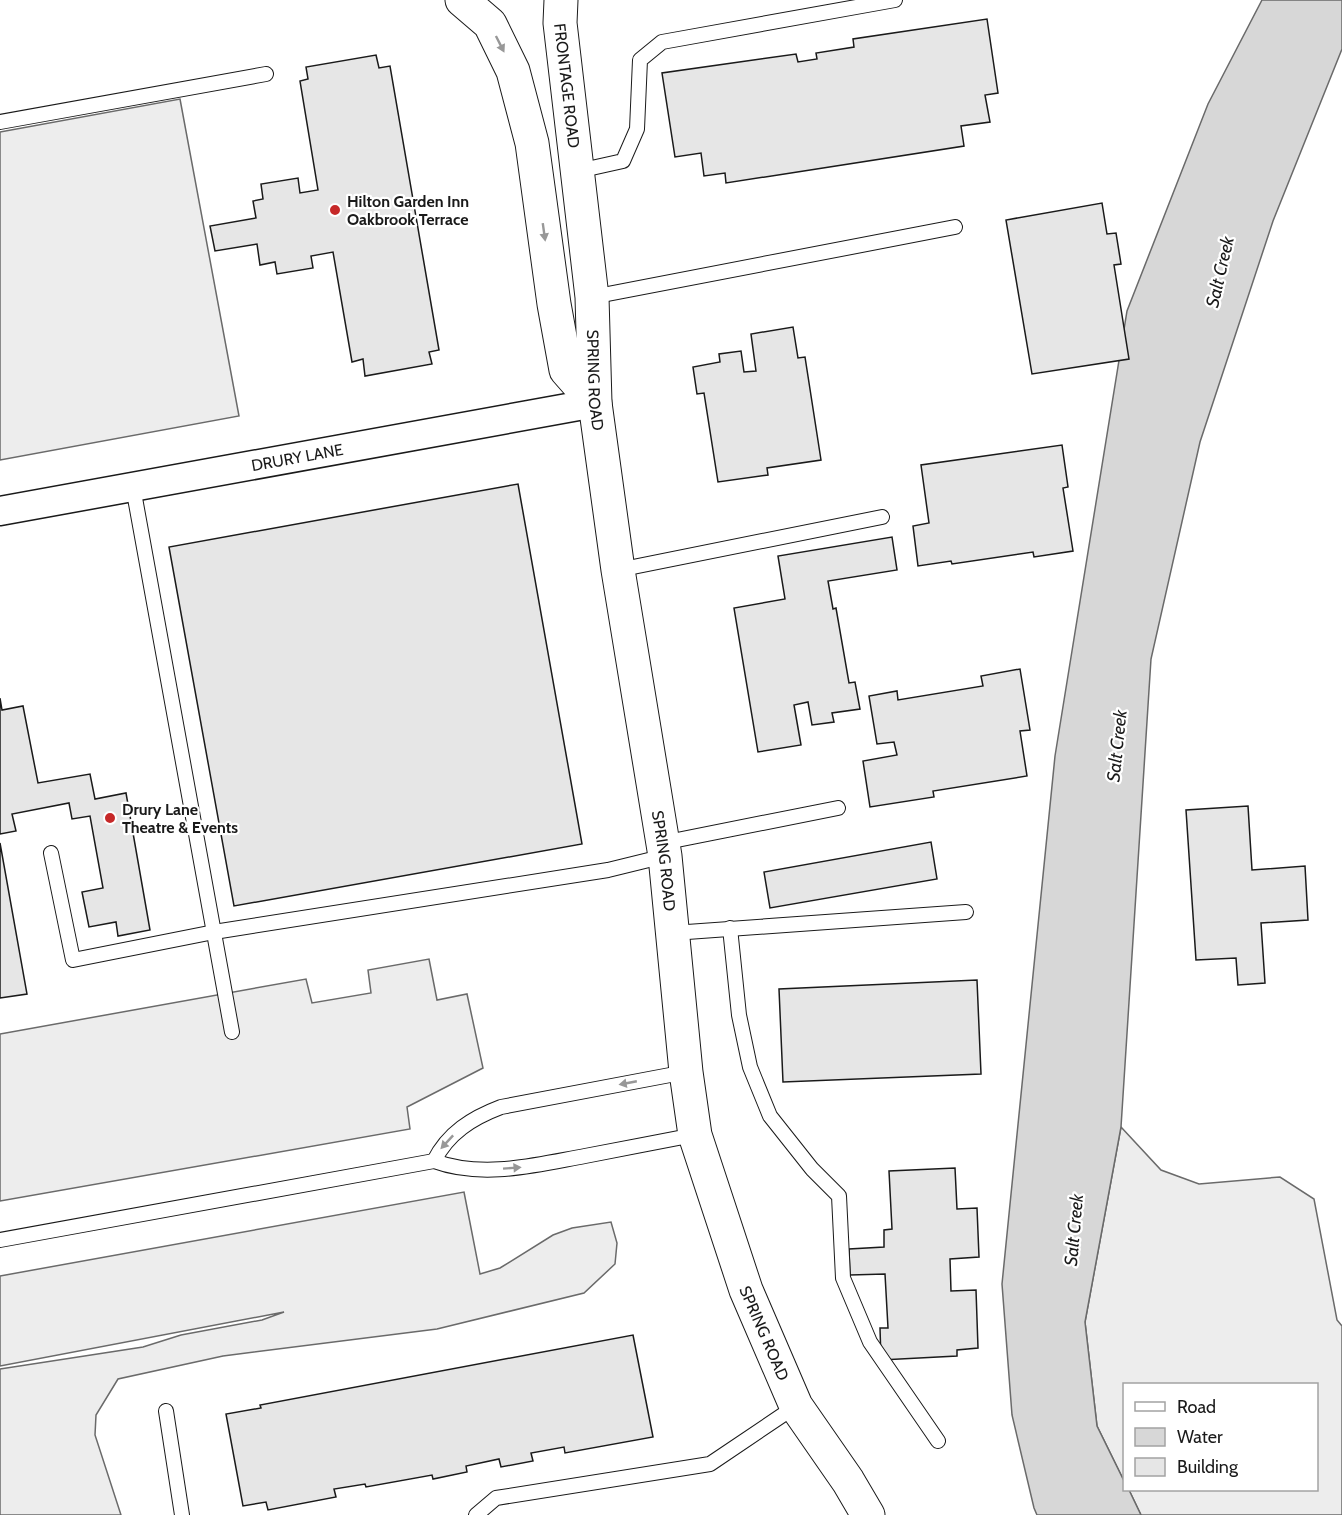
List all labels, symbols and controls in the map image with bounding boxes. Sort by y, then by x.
street label: FRONTAGE ROAD [551,22,584,149]
one-way arrow [495,35,505,52]
place label: Hilton Garden Inn Oakbrook Terrace [347,192,469,229]
marker: Hilton Garden Inn Oakbrook Terrace [328,203,342,217]
one-way arrow [540,223,549,242]
water label: Salt Creek [1201,233,1239,310]
street label: SPRING ROAD [583,329,608,432]
street label: DRURY LANE [250,439,345,475]
water label: Salt Creek [1102,708,1132,783]
place label: Drury Lane Theatre & Events [122,800,238,837]
street label: SPRING ROAD [648,809,680,912]
marker: Drury Lane Theatre & Events [103,811,117,825]
one-way arrow [618,1079,637,1088]
one-way arrow [440,1134,454,1149]
one-way arrow [503,1164,522,1173]
water label: Salt Creek [1060,1192,1088,1267]
street label: SPRING ROAD [736,1283,793,1383]
legend [1123,1383,1318,1491]
text: Road [1177,1396,1216,1418]
text: Water [1177,1426,1223,1448]
text: Building [1177,1456,1239,1478]

